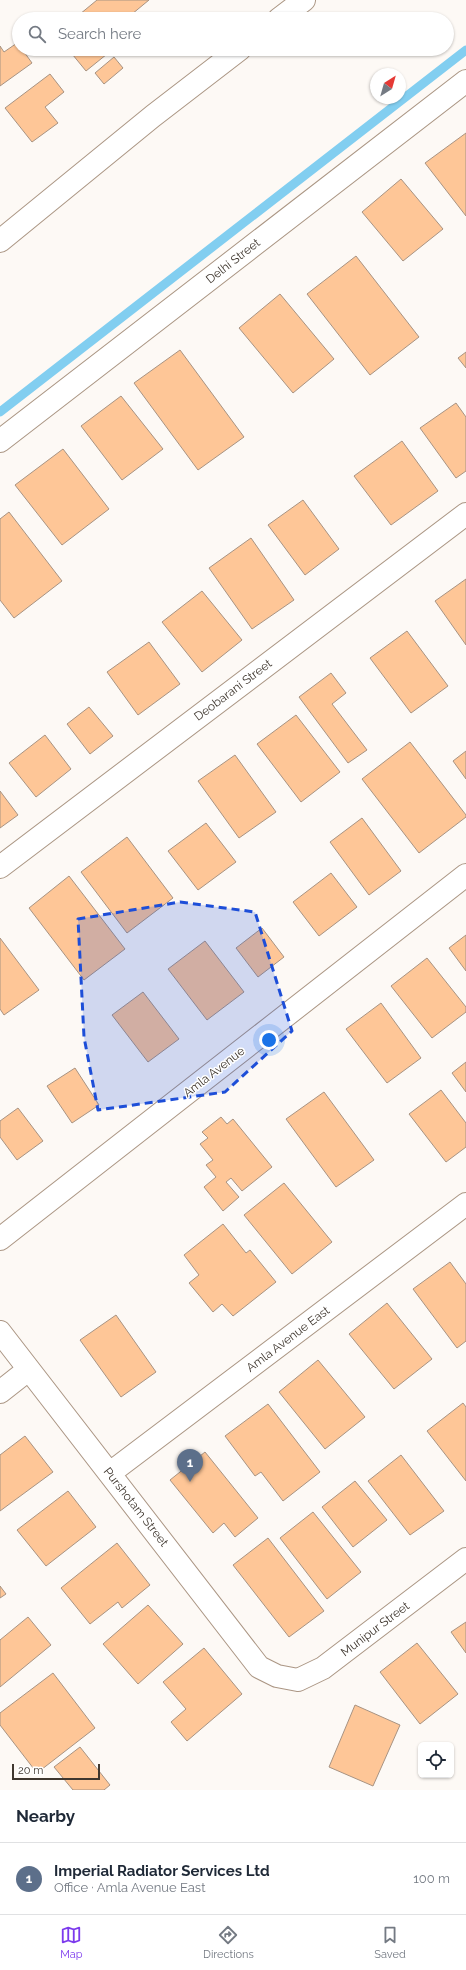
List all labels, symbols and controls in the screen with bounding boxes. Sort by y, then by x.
search box [12,12,454,56]
icon: search [26,23,48,45]
text: Search here [58,25,141,43]
north arrow [370,68,406,104]
street label: Delhi Street [203,236,263,286]
street label: Deobarani Street [191,656,275,724]
your location [259,1030,279,1050]
street label: Amla Avenue [181,1044,247,1100]
street label: Amla Avenue East [244,1303,332,1375]
pin: 1 [177,1449,203,1482]
street label: Purshotam Street [101,1465,171,1549]
street label: Munipur Street [338,1599,412,1659]
map controls [418,1742,454,1778]
button: locate [418,1742,454,1778]
scale bar [12,1762,100,1781]
text: 20 m [18,1764,43,1777]
text: Nearby [16,1806,75,1826]
text: Imperial Radiator Services Ltd [54,1862,270,1880]
text: 1 [26,1871,32,1886]
text: 100 m [413,1871,450,1886]
text: Office · Amla Avenue East [54,1880,206,1895]
tab: Map [60,1924,83,1961]
tab: Directions [203,1924,254,1961]
tab: Saved [374,1924,406,1961]

